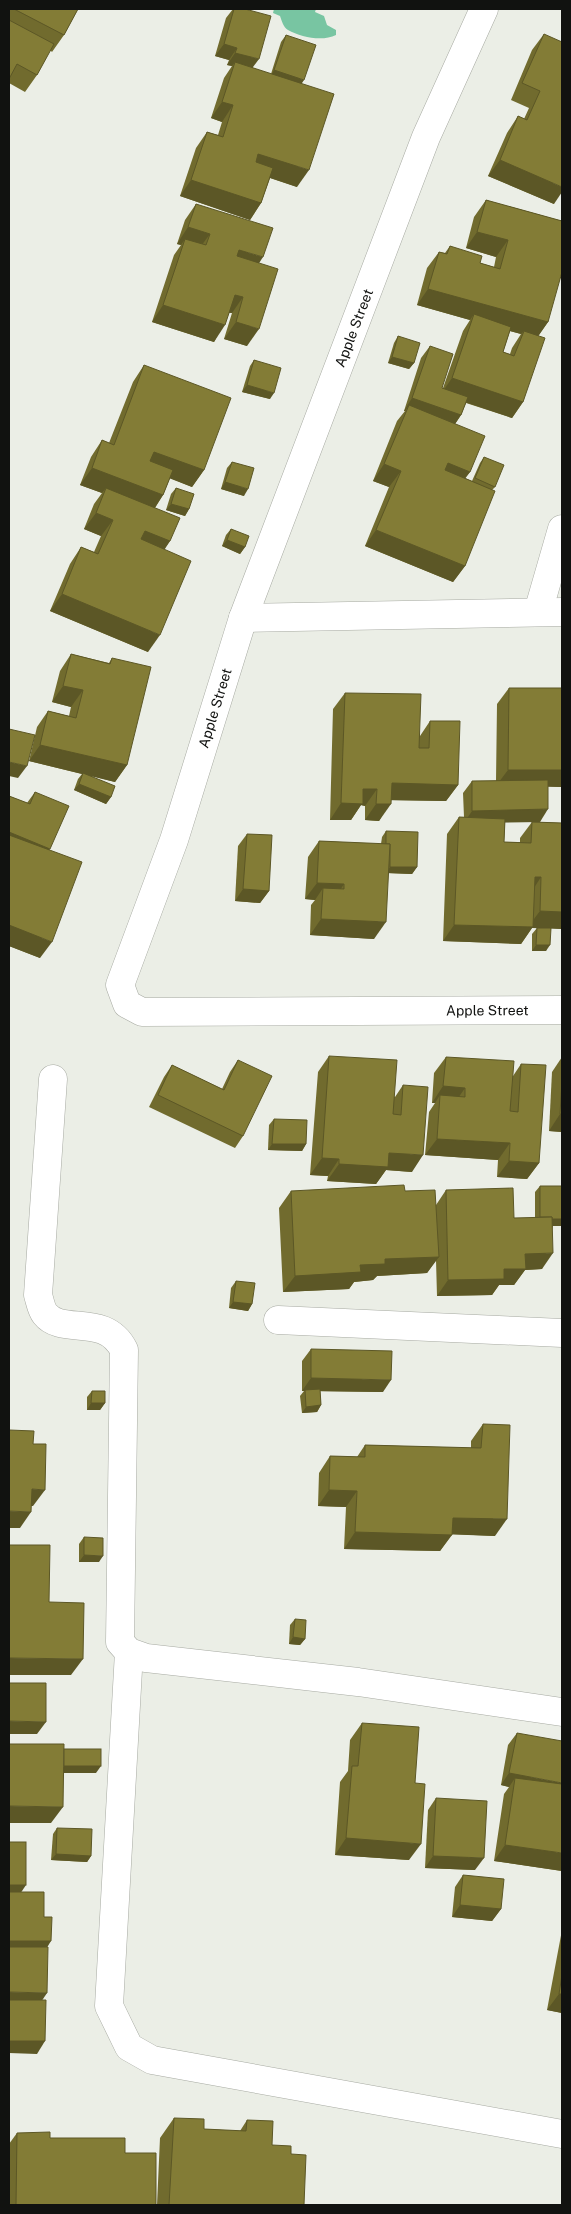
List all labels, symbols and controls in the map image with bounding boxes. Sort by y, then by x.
street label: Apple Street [332,287,376,369]
street label: Apple Street [195,666,235,750]
street label: Apple Street [446,1002,529,1019]

